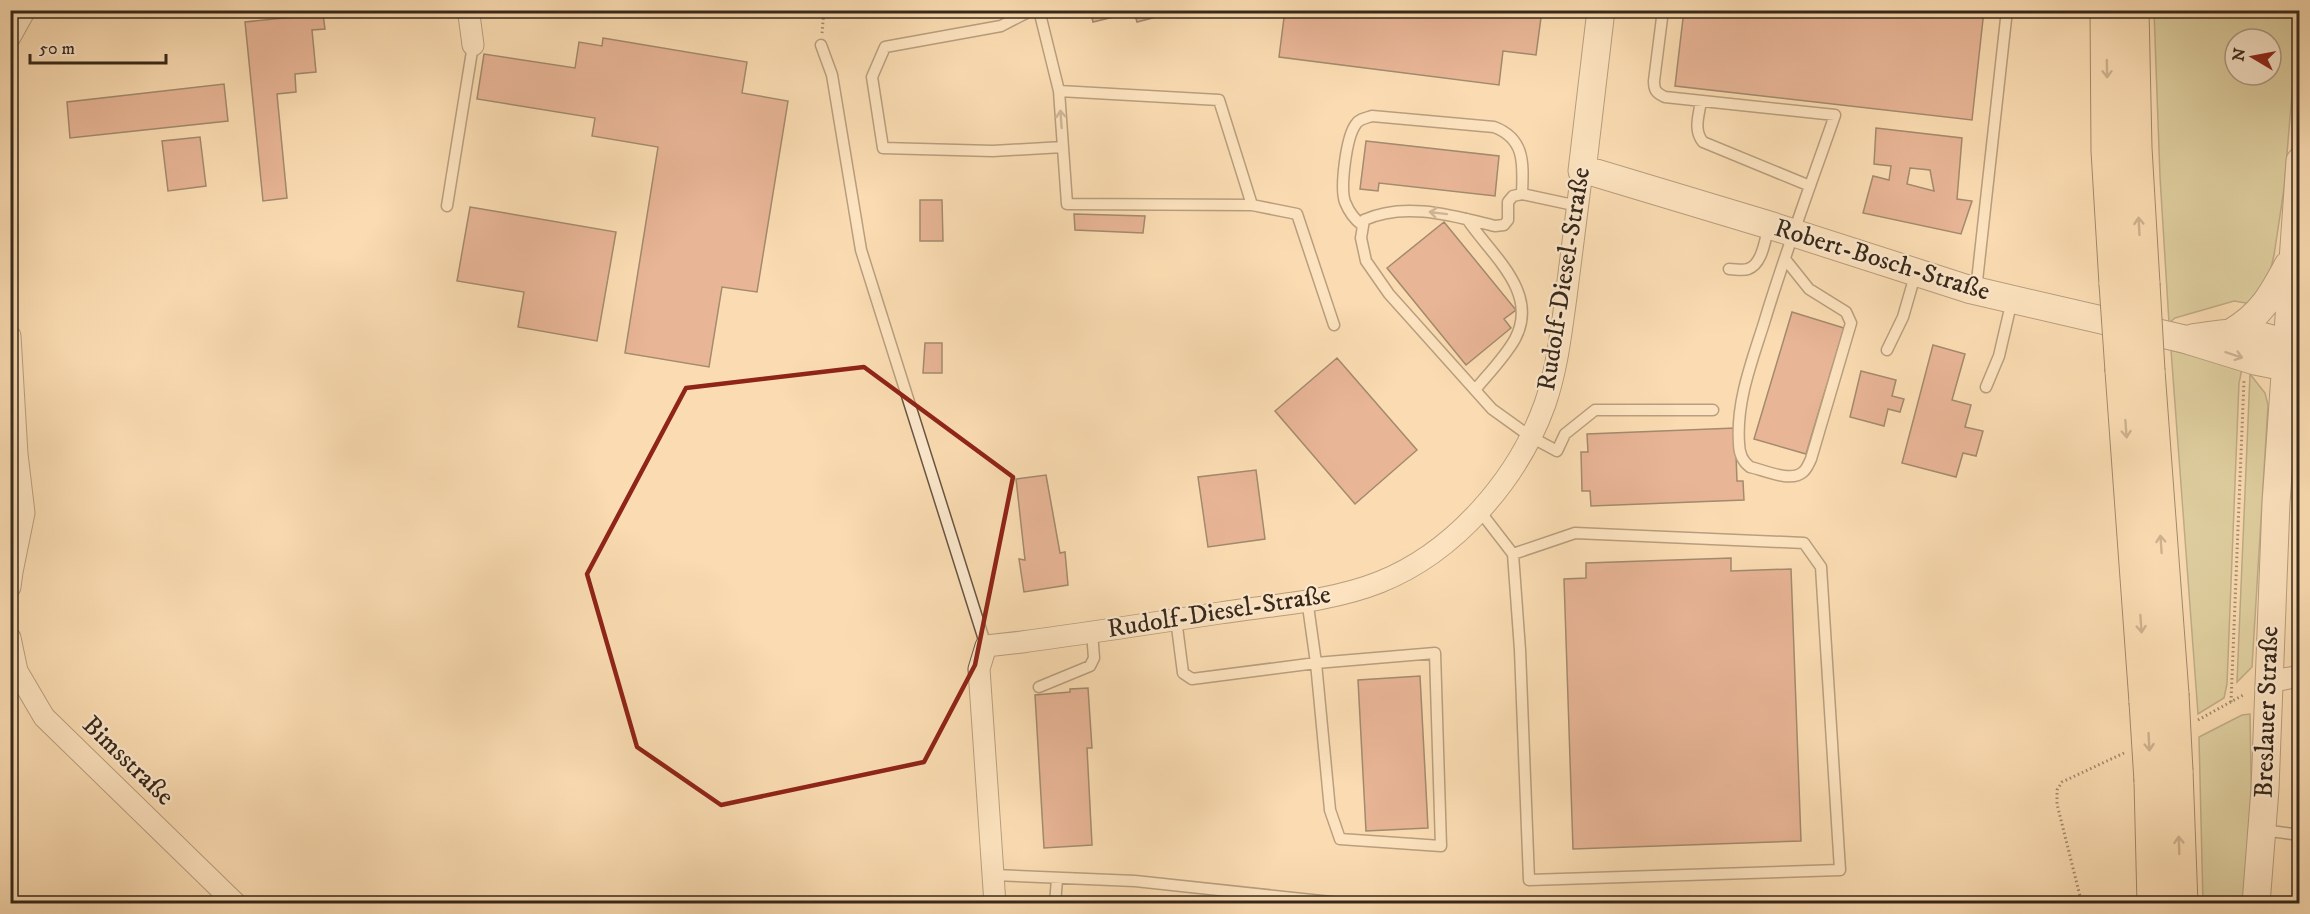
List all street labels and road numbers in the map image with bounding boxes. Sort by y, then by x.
street label: Rudolf-Diesel-Straße [1530,165,1598,393]
street label: Robert-Bosch-Straße [1770,212,1994,308]
street label: Rudolf-Diesel-Straße [1105,578,1333,646]
street label: Breslauer Straße [2248,625,2286,799]
street label: Bimsstraße [75,709,181,813]

